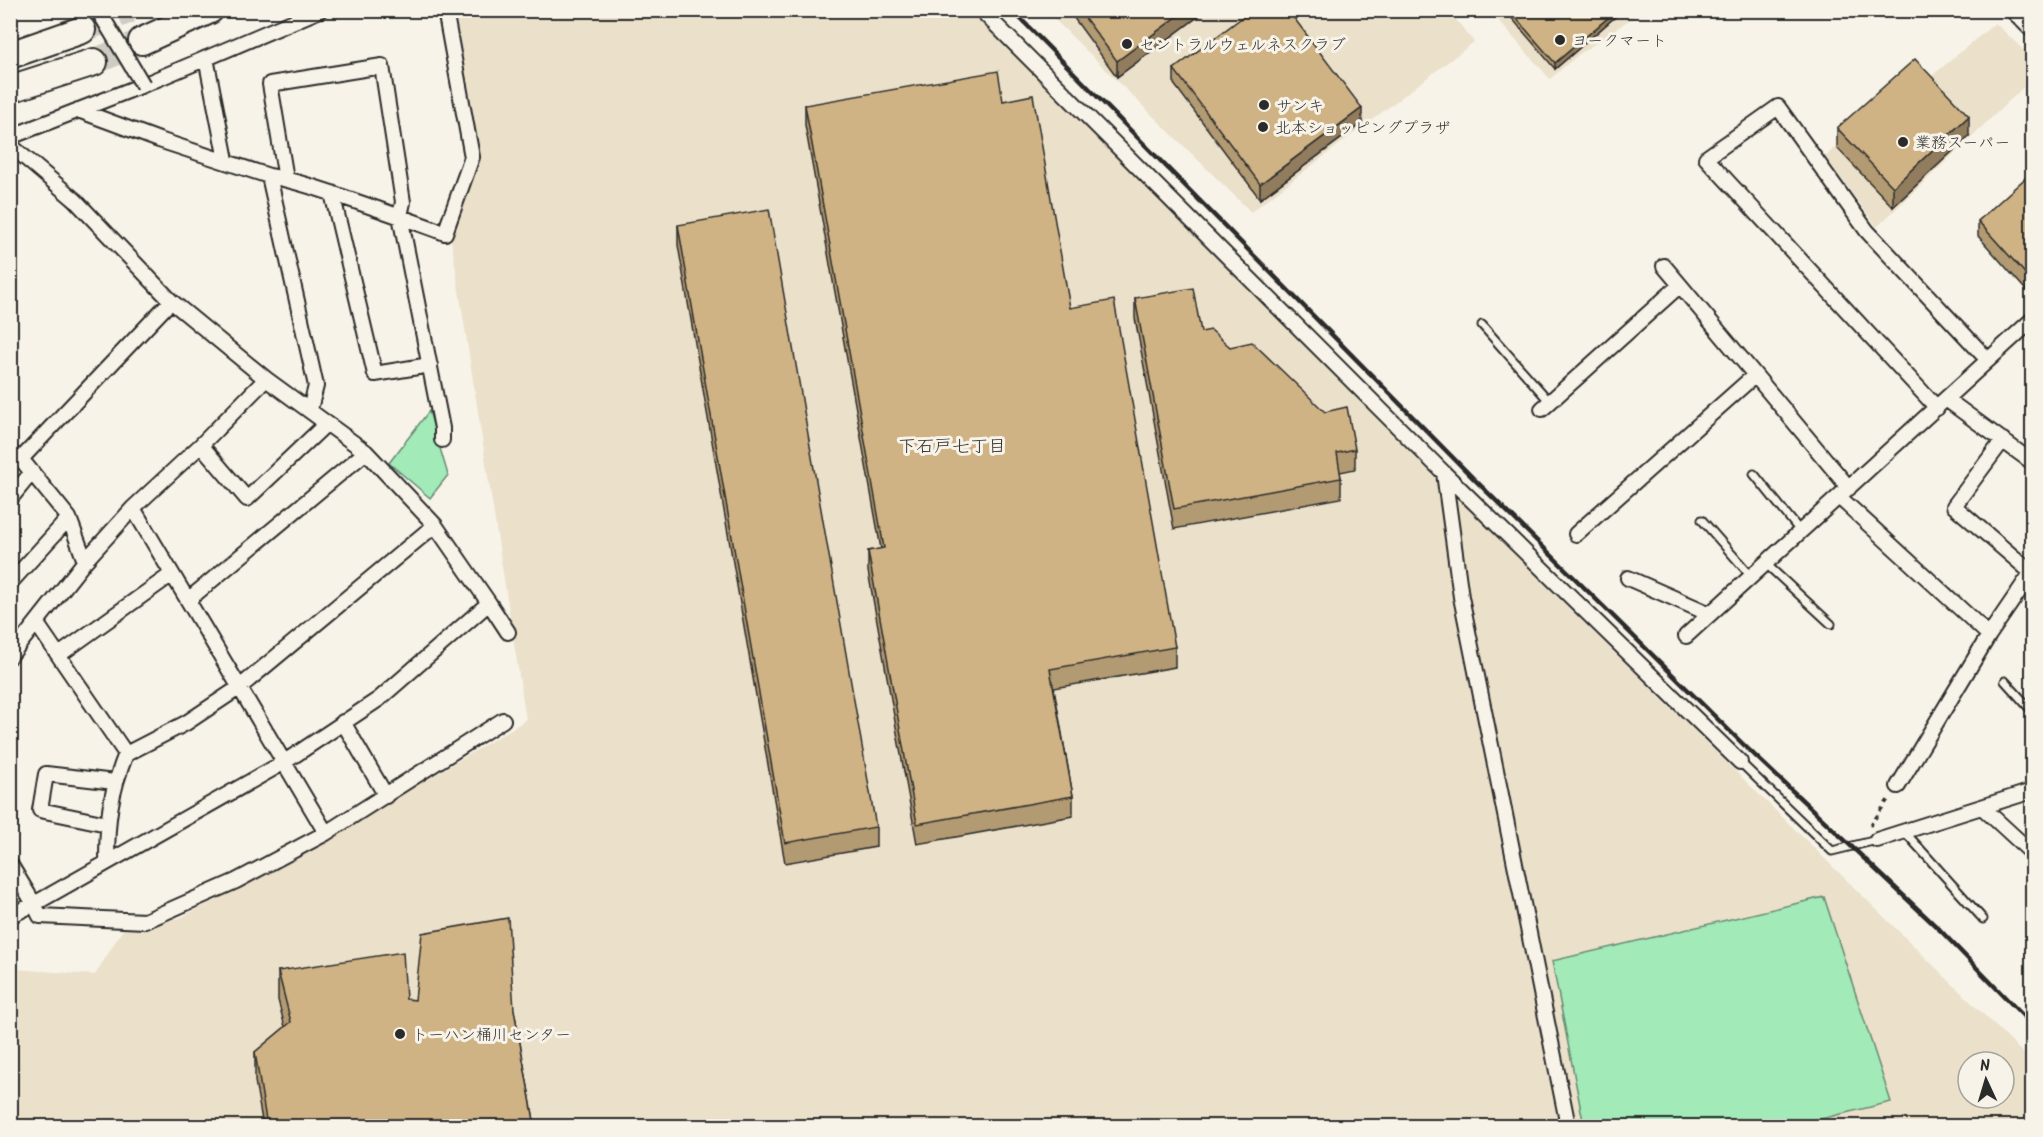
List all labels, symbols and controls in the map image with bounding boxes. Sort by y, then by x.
place label: ヨークマート [1572,29,1667,54]
place label: セントラルウェルネスクラブ [1139,33,1346,58]
marker: ヨークマート [1553,33,1567,47]
marker: セントラルウェルネスクラブ [1120,37,1134,51]
place label: サンキ [1276,94,1324,119]
marker: サンキ [1257,98,1271,112]
place label: 北本ショッピングプラザ [1275,116,1450,141]
marker: 北本ショッピングプラザ [1256,120,1270,134]
place label: 業務スーパー [1915,131,2010,156]
marker: 業務スーパー [1896,135,1910,149]
district label: 下石戸七丁目 [898,433,1006,462]
place label: トーハン桶川センター [412,1023,571,1048]
marker: トーハン桶川センター [393,1027,407,1041]
north arrow [1956,1050,2016,1110]
text: N [1979,1054,1991,1079]

